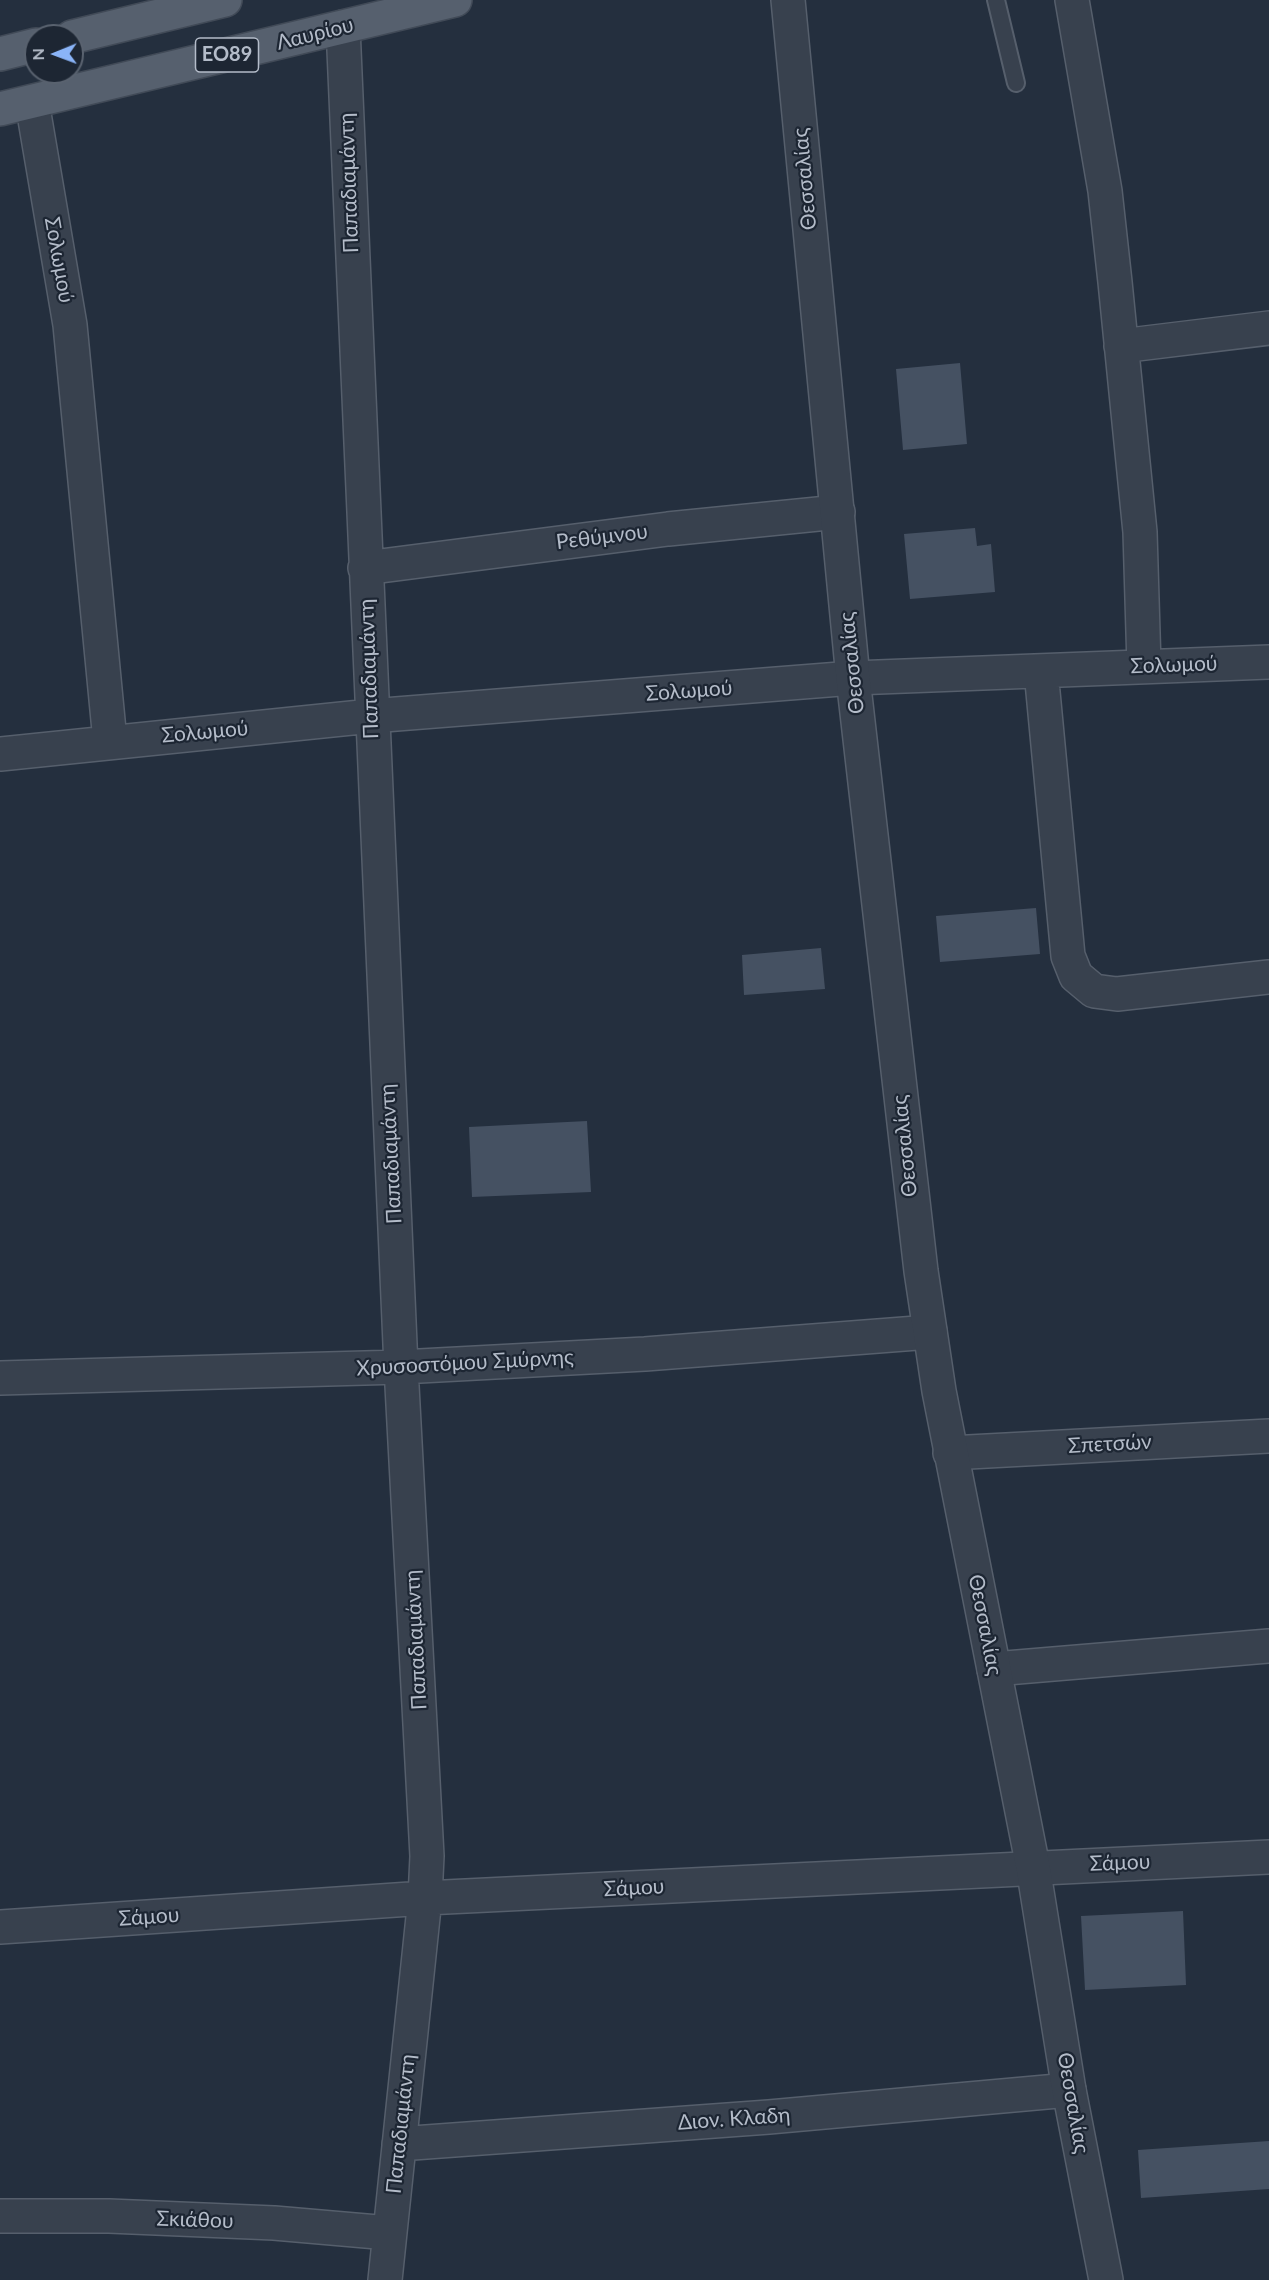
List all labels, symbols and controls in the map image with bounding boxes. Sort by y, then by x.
street label: Λαυρίου [274,12,356,56]
north arrow [24,24,84,84]
road number: ΕΟ89 [196,38,258,72]
text: N [28,48,47,61]
street label: Παπαδιαμάντη [334,112,364,254]
street label: Θεσσαλίας [788,127,822,231]
street label: Σολωμού [39,215,79,305]
street label: Ρεθύμνου [555,519,649,555]
street label: Παπαδιαμάντη [354,598,384,740]
street label: Θεσσαλίας [834,611,870,715]
street label: Σολωμού [1130,651,1218,679]
street label: Σολωμού [645,675,733,707]
street label: Σολωμού [161,716,249,748]
street label: Παπαδιαμάντη [375,1083,407,1225]
street label: Θεσσαλίας [887,1094,923,1198]
street label: Χρυσοστόμου Σμύρνης [356,1345,574,1381]
street label: Σπετσών [1068,1429,1152,1459]
street label: Παπαδιαμάντη [400,1569,432,1711]
street label: Θεσσαλίας [963,1572,1007,1678]
street label: Σάμου [1089,1849,1151,1877]
street label: Σάμου [603,1874,665,1902]
street label: Σάμου [118,1902,180,1932]
street label: Θεσσαλίας [1052,2050,1094,2156]
street label: Παπαδιαμάντη [381,2053,421,2195]
street label: Διον. Κλαδη [677,2102,791,2136]
street label: Σκιάθου [156,2206,234,2234]

